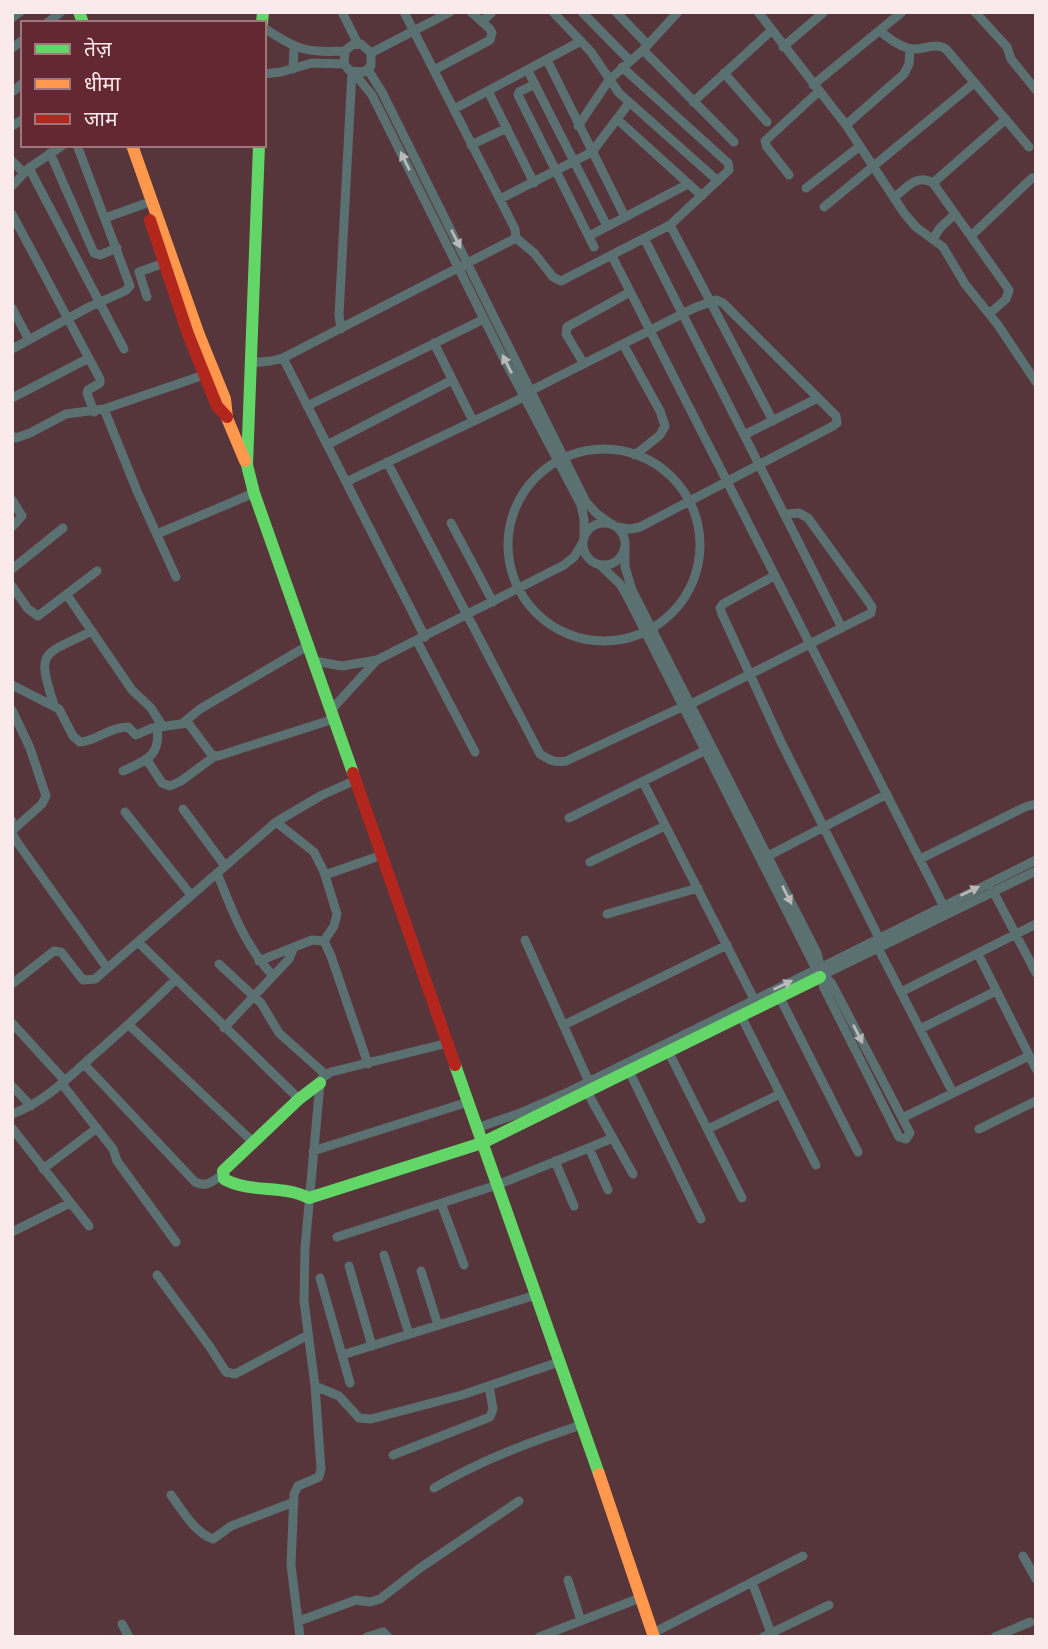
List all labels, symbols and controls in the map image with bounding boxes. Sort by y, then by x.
legend [21,21,266,147]
text: तेज़ [84,34,112,62]
text: धीमा [84,69,121,97]
text: जाम [84,104,118,132]
one-way arrow [399,151,410,171]
one-way arrow [450,229,462,249]
one-way arrow [501,354,513,374]
one-way arrow [782,885,793,905]
one-way arrow [960,886,980,897]
one-way arrow [773,979,793,991]
one-way arrow [853,1024,864,1044]

